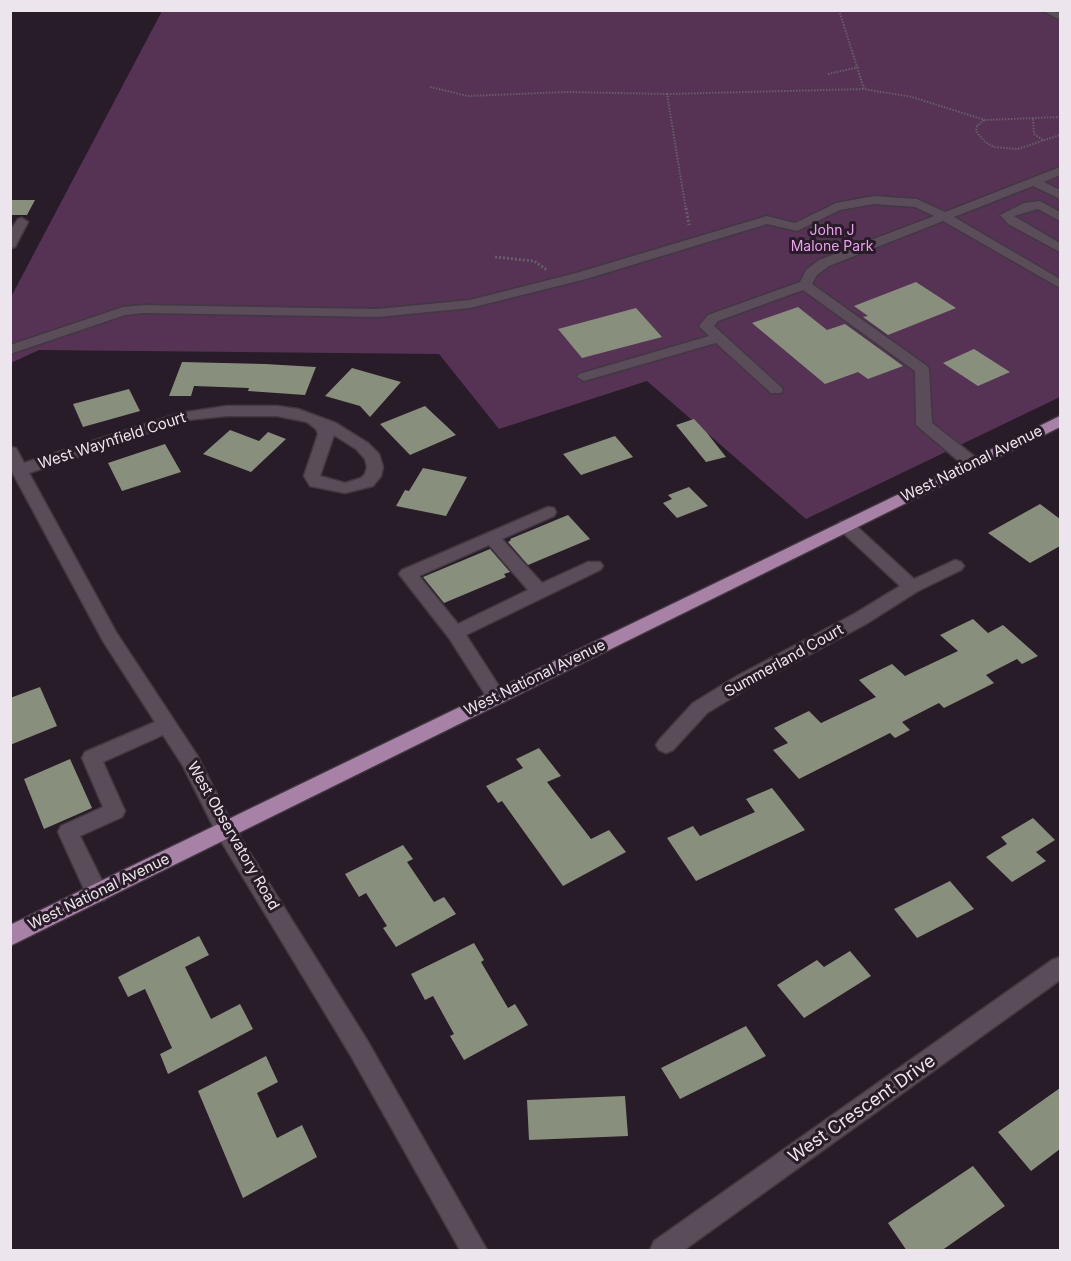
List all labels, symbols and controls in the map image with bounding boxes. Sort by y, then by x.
park label: John J Malone Park [791,223,873,256]
street label: West Waynfield Court [36,409,188,473]
street label: West National Avenue [898,422,1046,506]
street label: Summerland Court [721,621,847,701]
street label: West National Avenue [461,636,609,720]
street label: West Observatory Road [183,759,283,913]
street label: West National Avenue [25,850,173,934]
street label: West Crescent Drive [784,1050,940,1168]

